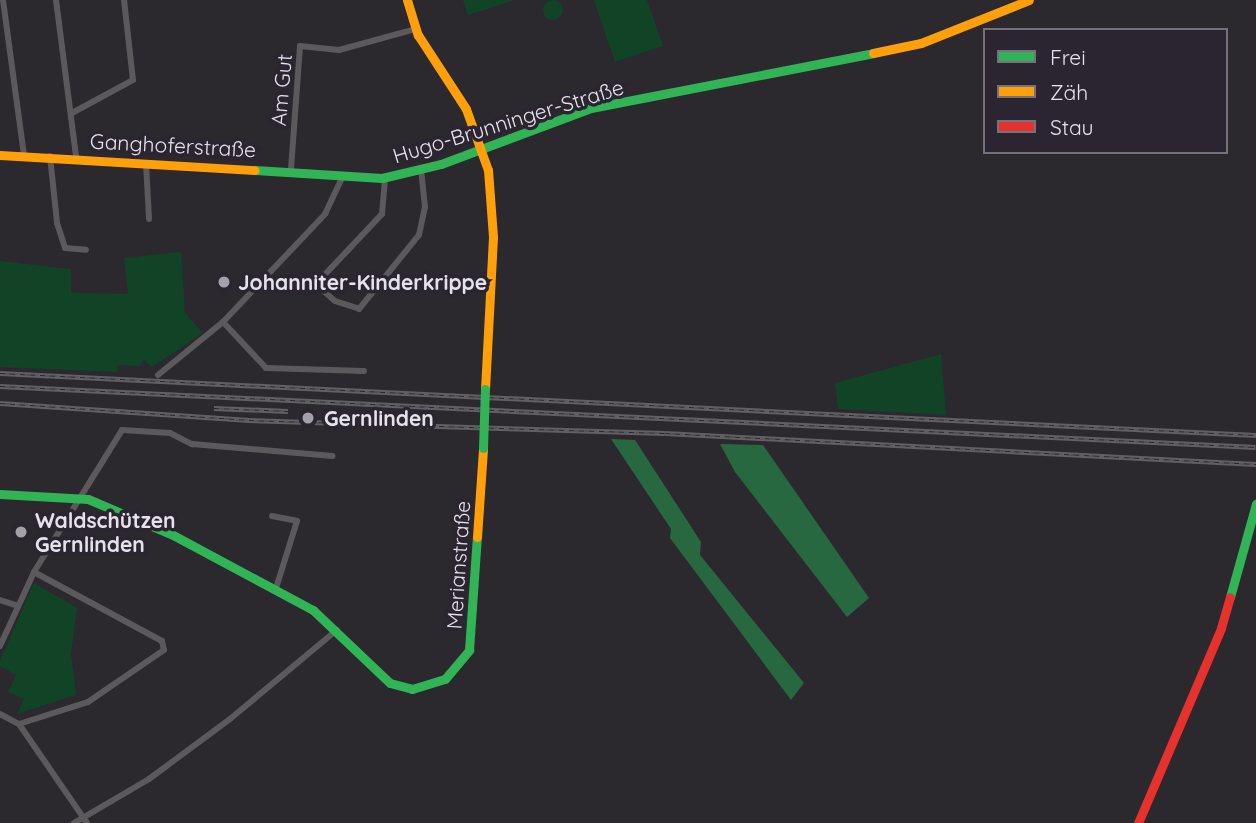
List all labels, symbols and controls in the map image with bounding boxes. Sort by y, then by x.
legend [983,28,1228,154]
text: Frei [1050,44,1086,70]
street label: Am Gut [265,53,297,127]
street label: Hugo-Brunninger-Straße [390,74,626,168]
text: Zäh [1050,79,1088,105]
text: Stau [1050,114,1093,140]
street label: Ganghoferstraße [89,128,257,162]
place label: Johanniter-Kinderkrippe [238,269,487,295]
marker: Johanniter-Kinderkrippe [216,274,232,290]
place label: Gernlinden [324,405,434,431]
marker: Gernlinden [298,408,318,428]
street label: Merianstraße [441,500,475,630]
place label: Waldschützen Gernlinden [35,507,176,557]
marker: Waldschützen Gernlinden [13,524,29,540]

